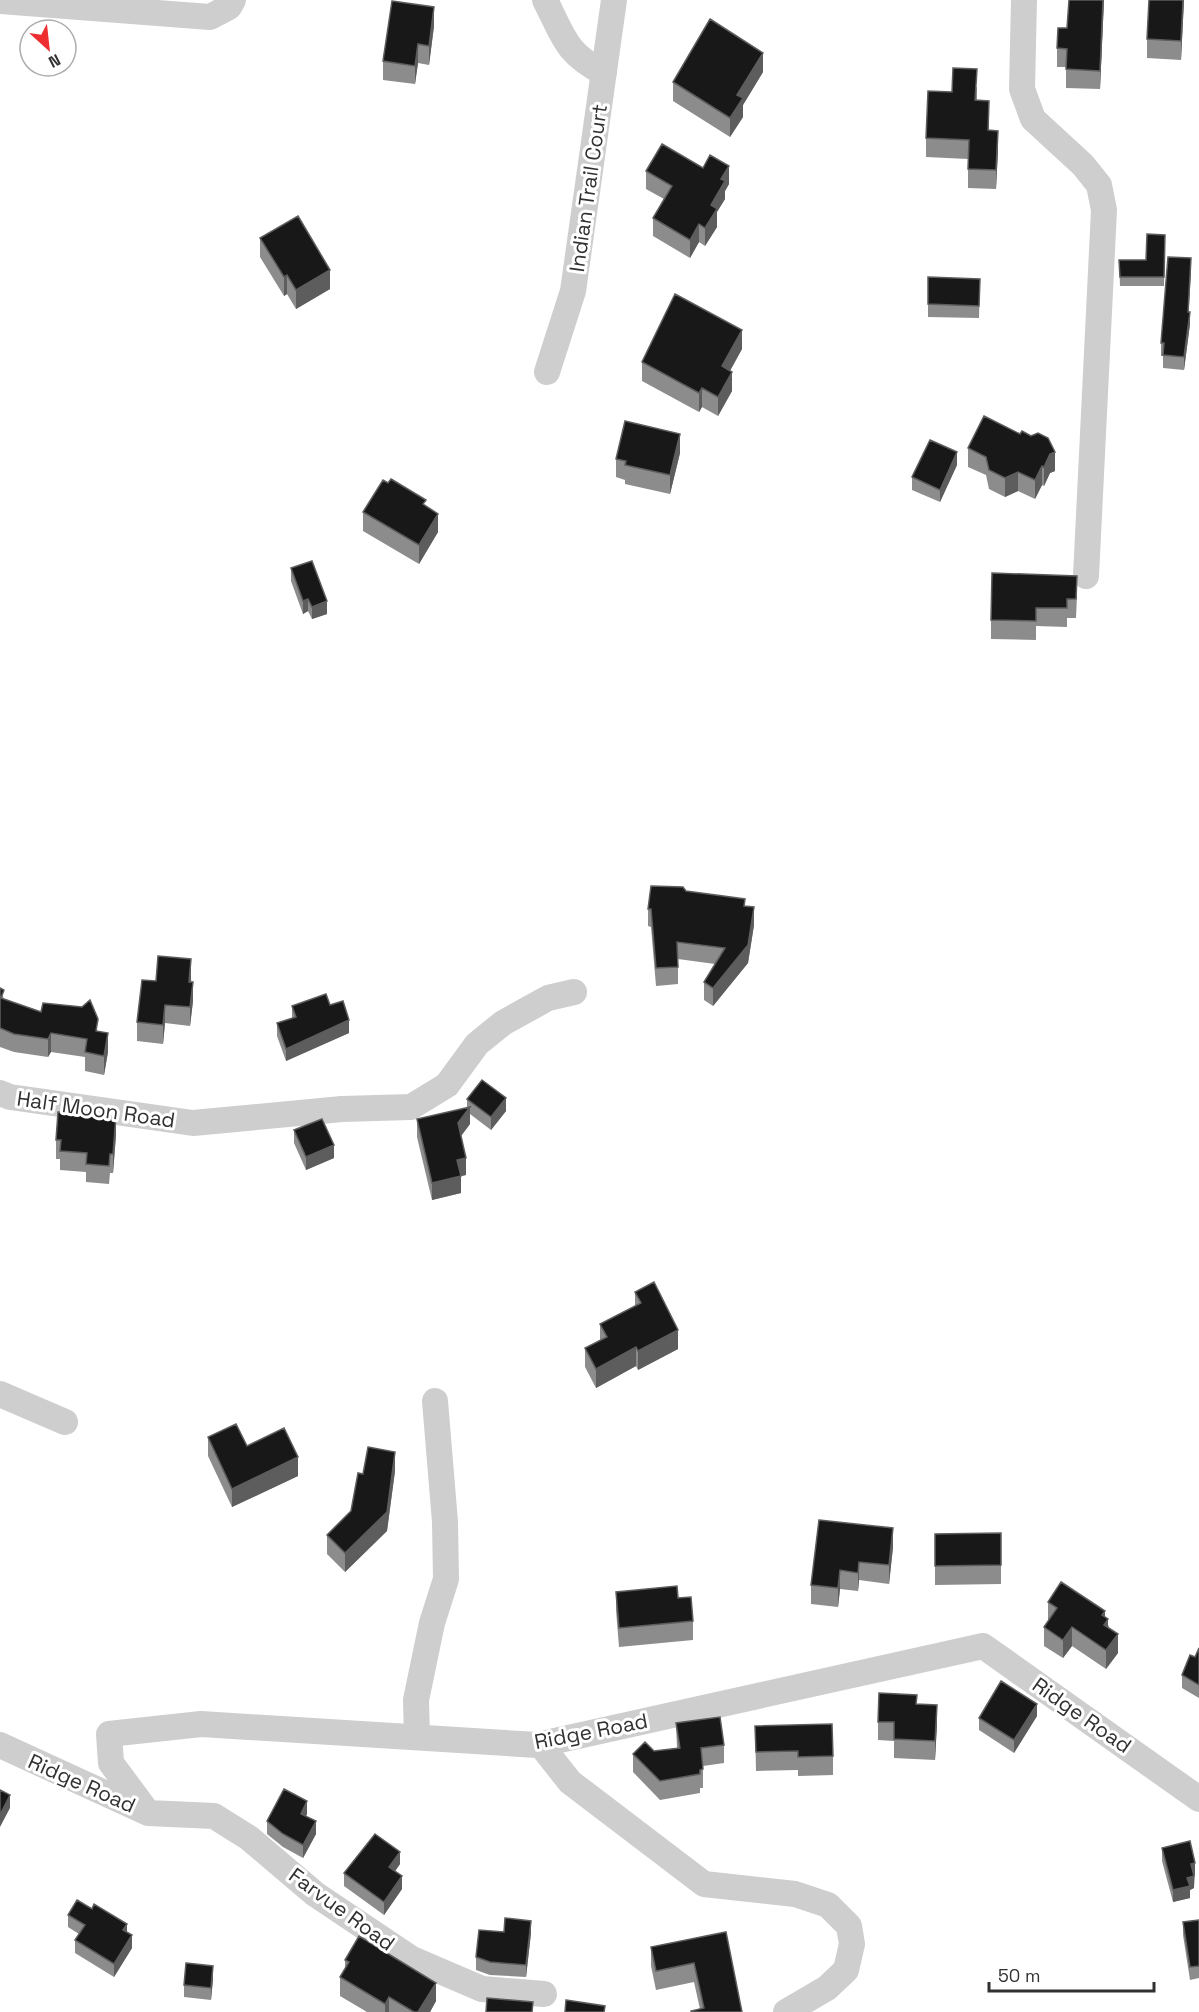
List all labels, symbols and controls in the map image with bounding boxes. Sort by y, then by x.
north arrow [18,18,78,78]
text: N [45,49,64,73]
street label: Indian Trail Court [563,102,613,274]
street label: Half Moon Road [15,1085,177,1133]
street label: Ridge Road [1027,1671,1137,1759]
street label: Ridge Road [532,1707,650,1755]
street label: Ridge Road [24,1747,140,1819]
street label: Farvue Road [284,1861,400,1957]
scale bar [989,1955,1154,1993]
text: 50 m [998,1964,1040,1987]

